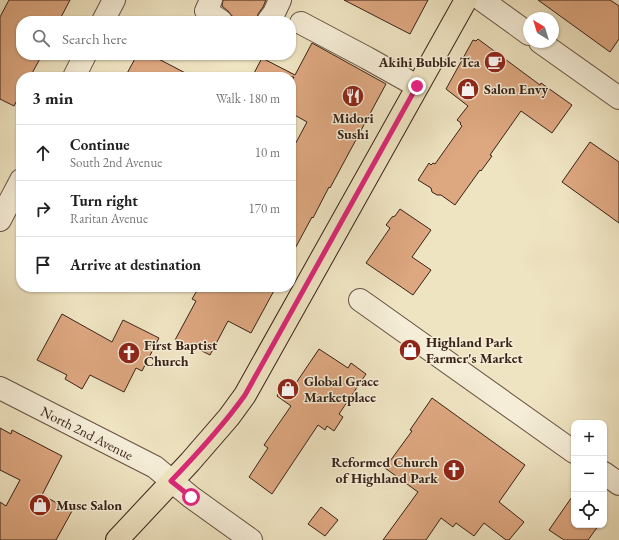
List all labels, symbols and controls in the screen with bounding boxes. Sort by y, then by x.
north arrow [523,12,559,48]
search box [16,16,296,60]
icon: search [30,27,52,49]
text: Search here [62,29,127,48]
cafe icon: Akihi Bubble Tea [482,49,508,75]
place label: Akihi Bubble Tea [378,53,481,71]
shop icon: Salon Envy [455,76,481,102]
route end [408,77,426,95]
place label: Salon Envy [484,80,548,98]
restaurant icon: Midori Sushi [340,83,366,109]
text: 3 min [32,87,73,109]
text: Walk · 180 m [216,90,280,107]
place label: Midori Sushi [332,109,374,143]
text: Continue [70,135,130,154]
icon: ahead [32,142,54,164]
text: 10 m [255,144,280,161]
text: South 2nd Avenue [70,154,162,171]
text: Turn right [70,191,138,210]
icon: right [32,198,54,220]
text: 170 m [249,200,280,217]
text: Raritan Avenue [70,210,148,227]
icon: arrive [32,254,54,276]
text: Arrive at destination [70,255,201,274]
place label: Highland Park Farmer's Market [426,333,524,367]
place label: First Baptist Church [144,336,218,370]
shop icon: Highland Park Farmer's Market [397,337,423,363]
church icon: First Baptist Church [116,340,142,366]
place label: Global Grace Marketplace [304,372,379,406]
shop icon: Global Grace Marketplace [275,376,301,402]
street label: North 2nd Avenue [38,402,137,464]
map controls [571,420,607,528]
button: + [571,420,607,456]
place label: Reformed Church of Highland Park [331,453,438,487]
button: − [571,456,607,492]
church icon: Reformed Church of Highland Park [441,457,467,483]
route start [182,488,200,506]
shop icon: Muse Salon [27,492,53,518]
button: locate [571,492,607,528]
place label: Muse Salon [56,496,122,514]

